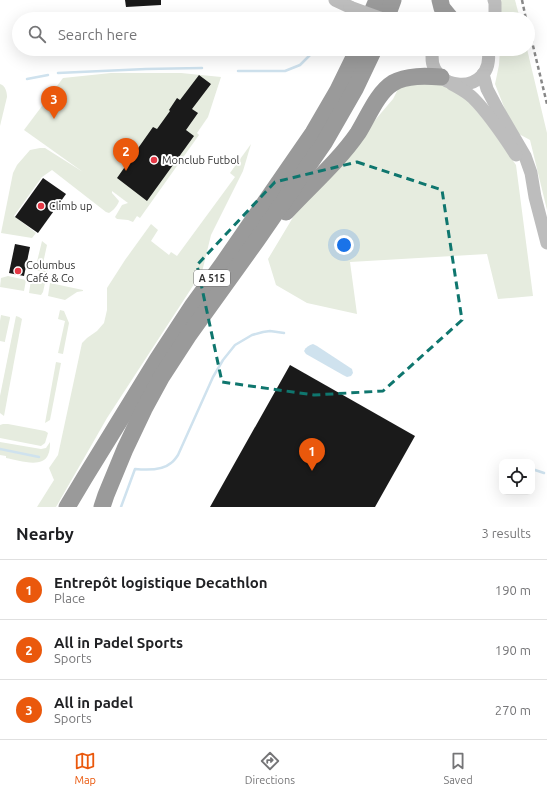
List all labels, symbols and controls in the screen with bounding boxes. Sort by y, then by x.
search box [12,12,535,56]
icon: search [26,23,48,45]
text: Search here [58,26,137,43]
pin: 3 [41,86,67,119]
pin: 2 [113,138,139,171]
place label: Monclub Futbol [162,154,240,166]
marker: Monclub Futbol [149,155,159,165]
place label: Climb up [49,200,92,212]
marker: Climb up [36,201,46,211]
your location [334,235,354,255]
place label: Columbus Café & Co [26,259,76,284]
marker: Columbus Café & Co [13,266,23,276]
road number: A 515 [194,270,230,286]
pin: 1 [299,438,325,471]
map controls [499,459,535,495]
button: locate [499,459,535,495]
text: Nearby [16,524,74,543]
text: 3 results [481,526,531,540]
text: Entrepôt logistique Decathlon [54,574,268,591]
text: 1 [25,583,33,597]
text: 190 m [495,583,531,597]
text: Place [54,591,85,605]
text: All in Padel Sports [54,634,183,651]
text: 2 [25,643,33,657]
text: 190 m [495,643,531,657]
text: Sports [54,651,92,665]
text: All in padel [54,694,133,711]
text: 3 [25,703,33,717]
text: 270 m [495,703,531,717]
text: Sports [54,711,92,725]
tab: Map [74,750,96,786]
tab: Directions [245,750,295,786]
tab: Saved [443,750,473,786]

